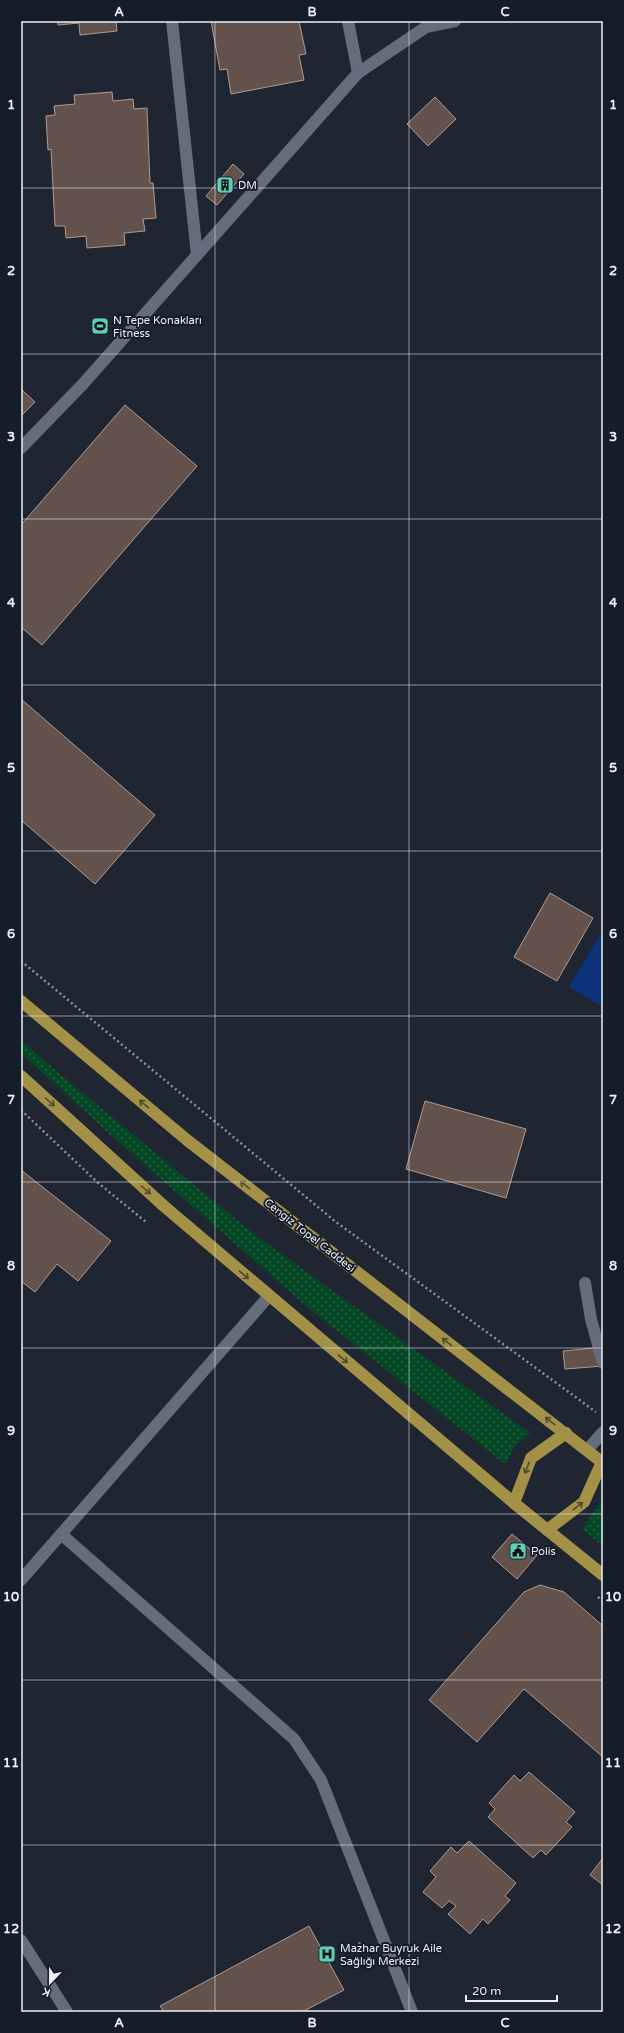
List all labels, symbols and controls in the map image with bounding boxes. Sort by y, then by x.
text: A [114,4,124,20]
text: B [307,4,317,20]
text: C [500,4,510,20]
text: 1 [7,97,15,113]
text: 1 [609,97,617,113]
building icon: DM [215,175,235,195]
place label: DM [238,179,257,192]
text: 2 [7,263,15,279]
text: 2 [609,263,617,279]
place label: N Tepe Konakları Fitness [113,314,202,340]
sports icon: N Tepe Konakları Fitness [90,316,110,336]
text: 3 [7,429,15,445]
text: 3 [609,429,617,445]
text: 4 [7,595,16,611]
text: 4 [609,595,618,611]
text: 5 [7,760,15,776]
text: 5 [609,760,617,776]
text: 6 [7,926,15,942]
text: 6 [609,926,617,942]
text: 7 [7,1092,15,1108]
text: 7 [609,1092,617,1108]
one-way arrow [45,1097,55,1107]
one-way arrow [138,1099,149,1108]
one-way arrow [240,1180,251,1189]
one-way arrow [141,1185,151,1195]
street label: Cengiz Topel Caddesi [262,1196,358,1275]
text: 8 [7,1258,15,1274]
text: 8 [609,1258,617,1274]
one-way arrow [239,1270,250,1279]
one-way arrow [442,1337,453,1346]
one-way arrow [338,1354,349,1363]
one-way arrow [545,1417,556,1426]
text: 9 [7,1423,15,1439]
text: 9 [609,1423,617,1439]
one-way arrow [523,1462,531,1474]
one-way arrow [572,1502,583,1510]
public building icon: Polis [508,1541,528,1561]
place label: Polis [531,1545,556,1558]
text: 10 [3,1589,19,1605]
text: 10 [605,1589,621,1605]
text: 11 [3,1755,19,1771]
text: 11 [605,1755,621,1771]
text: 12 [3,1921,19,1937]
text: 12 [605,1921,621,1937]
place label: Mazhar Buyruk Aile Sağlığı Merkezi [340,1942,442,1968]
hospital icon: Mazhar Buyruk Aile Sağlığı Merkezi [317,1944,337,1964]
north arrow [30,1963,70,2003]
scale bar [466,1977,557,2003]
text: K [40,1984,52,1999]
text: 20 m [472,1984,501,1998]
text: A [114,2015,124,2031]
text: B [307,2015,317,2031]
text: C [500,2015,510,2031]

